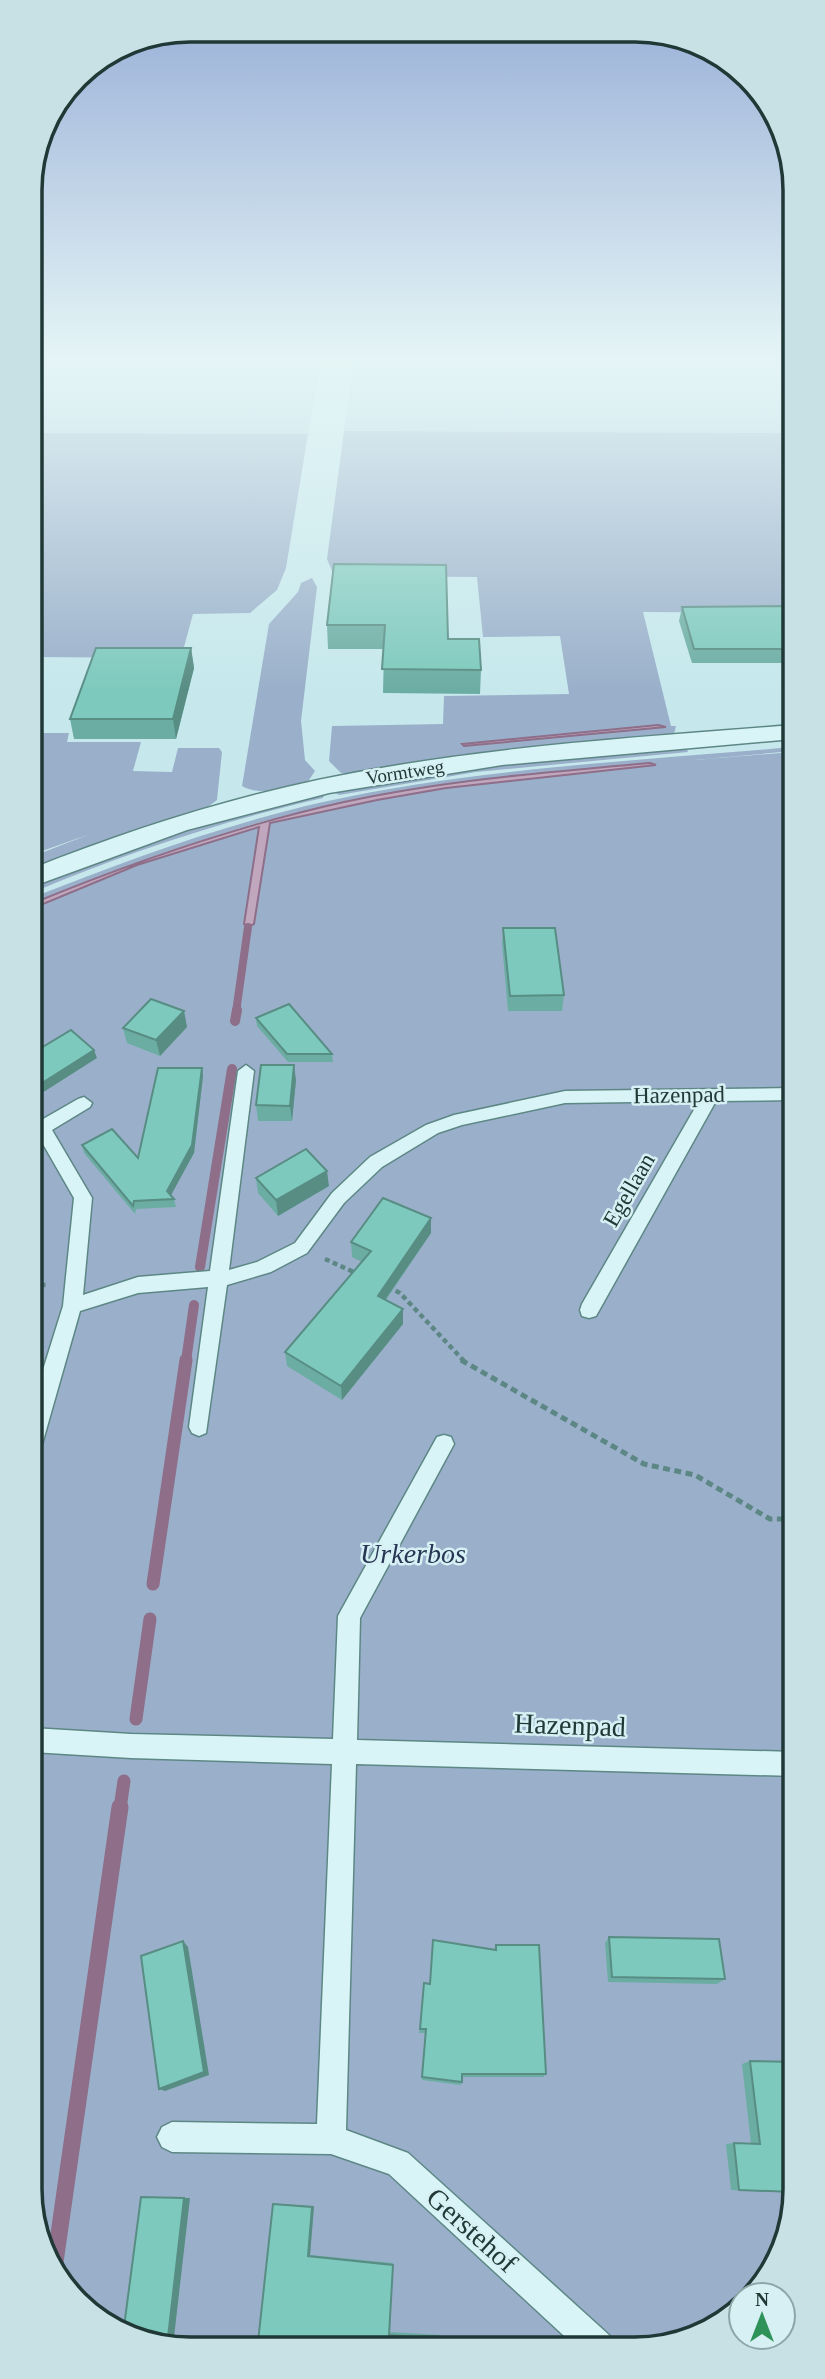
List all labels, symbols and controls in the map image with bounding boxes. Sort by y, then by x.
street label: Vormtweg [364,755,446,789]
street label: Hazenpad [633,1082,726,1108]
street label: Egellaan [598,1148,660,1231]
park label: Urkerbos [360,1538,466,1569]
street label: Hazenpad [514,1708,626,1742]
street label: Gerstehof [421,2182,524,2279]
north arrow [727,2281,797,2351]
text: N [755,2289,769,2310]

